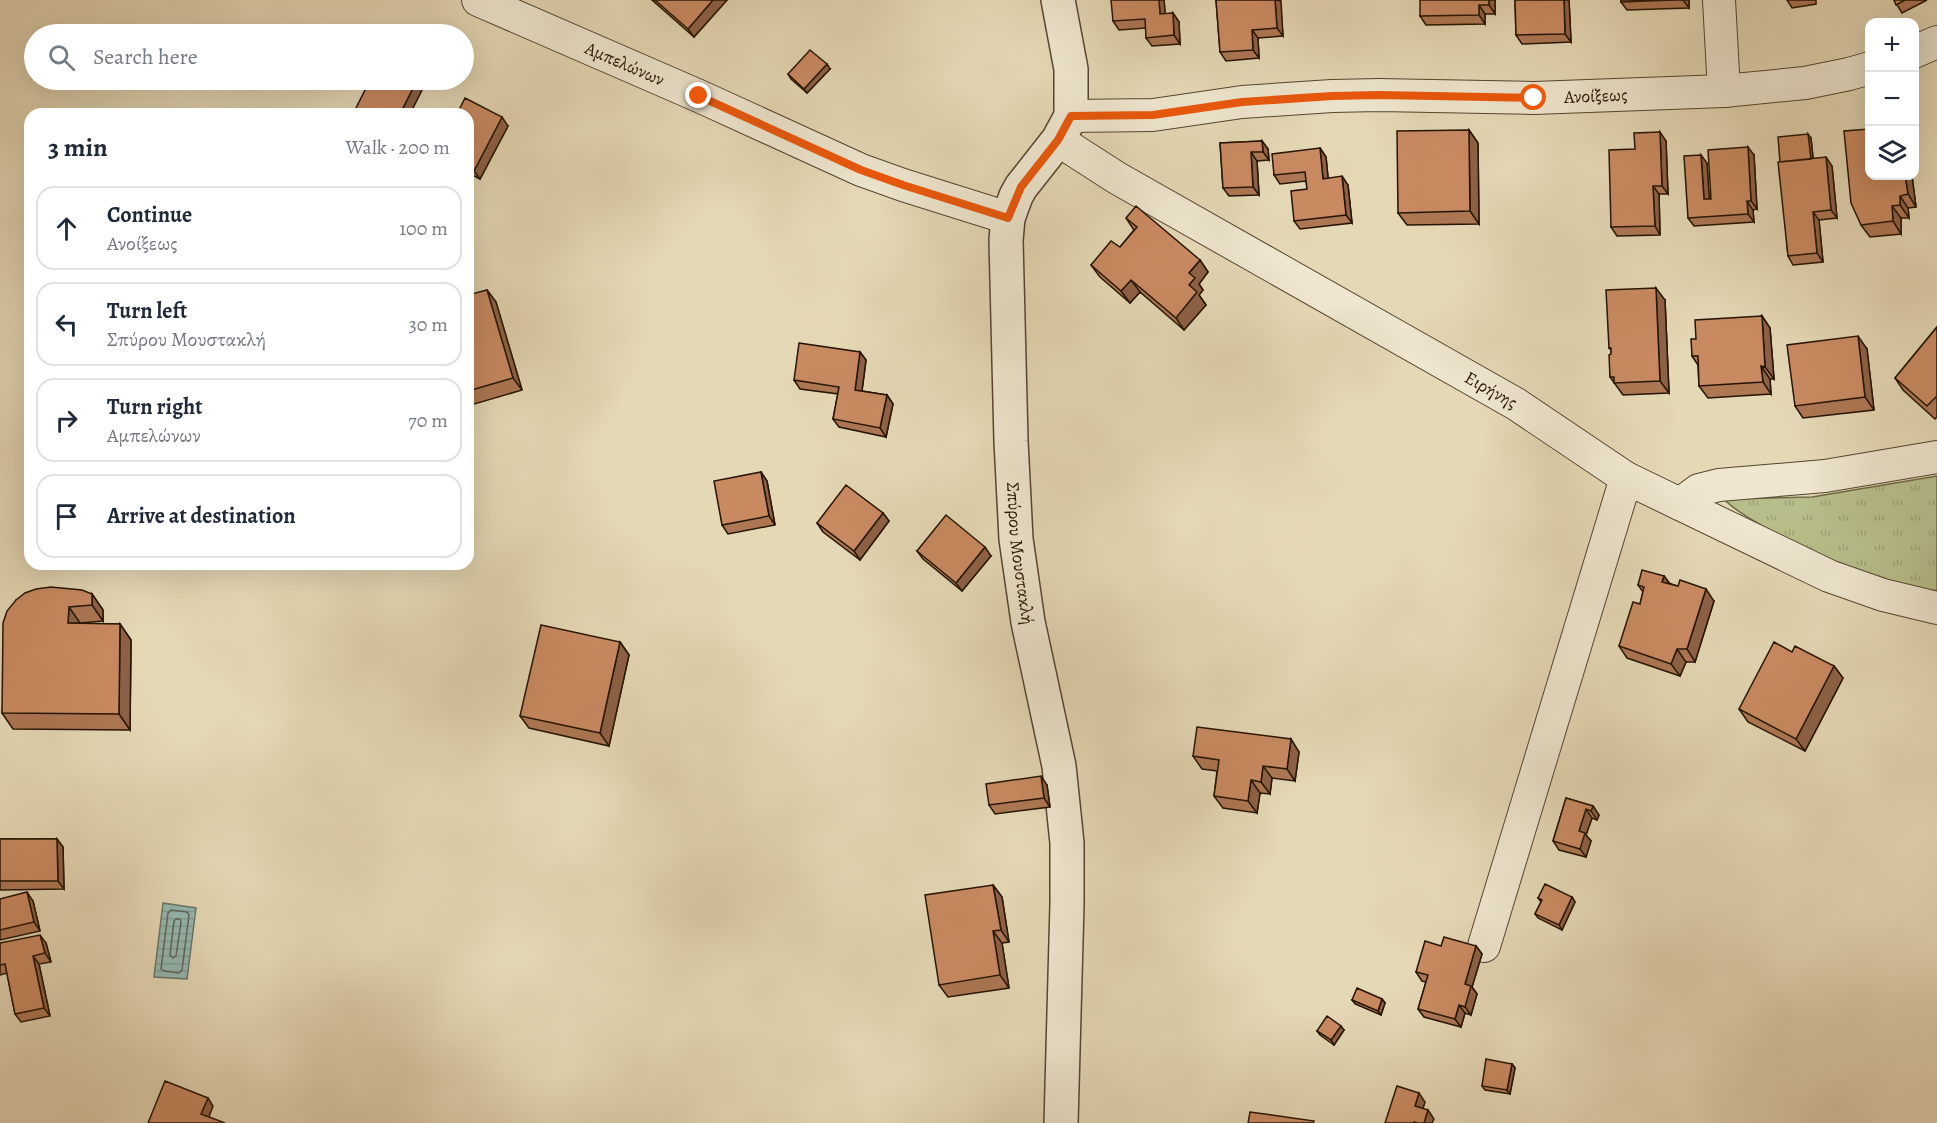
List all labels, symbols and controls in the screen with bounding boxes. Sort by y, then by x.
map controls [1865,18,1919,180]
button: + [1865,18,1919,72]
search box [24,24,474,90]
street label: Αμπελώνων [580,36,668,92]
icon: search [45,41,78,74]
text: Search here [93,42,198,72]
button: − [1865,72,1919,126]
route end [685,82,711,108]
street label: Ανοίξεως [1563,83,1628,109]
route start [1520,84,1546,110]
button: layers [1865,126,1919,180]
text: 3 min [48,130,108,165]
text: Walk · 200 m [346,134,450,161]
text: Continue [107,200,192,230]
icon: ahead [50,212,83,245]
text: 100 m [399,215,448,242]
text: Ανοίξεως [107,230,178,257]
text: Turn left [107,296,187,326]
icon: left [50,308,83,341]
text: 30 m [408,311,448,338]
text: Σπύρου Μουστακλή [107,326,266,353]
street label: Ειρήνης [1460,365,1522,414]
text: Turn right [107,392,203,422]
icon: right [50,404,83,437]
text: 70 m [408,407,448,434]
text: Αμπελώνων [107,422,201,449]
street label: Σπύρου Μουστακλή [1001,482,1040,626]
icon: arrive [50,500,83,533]
text: Arrive at destination [107,501,296,531]

